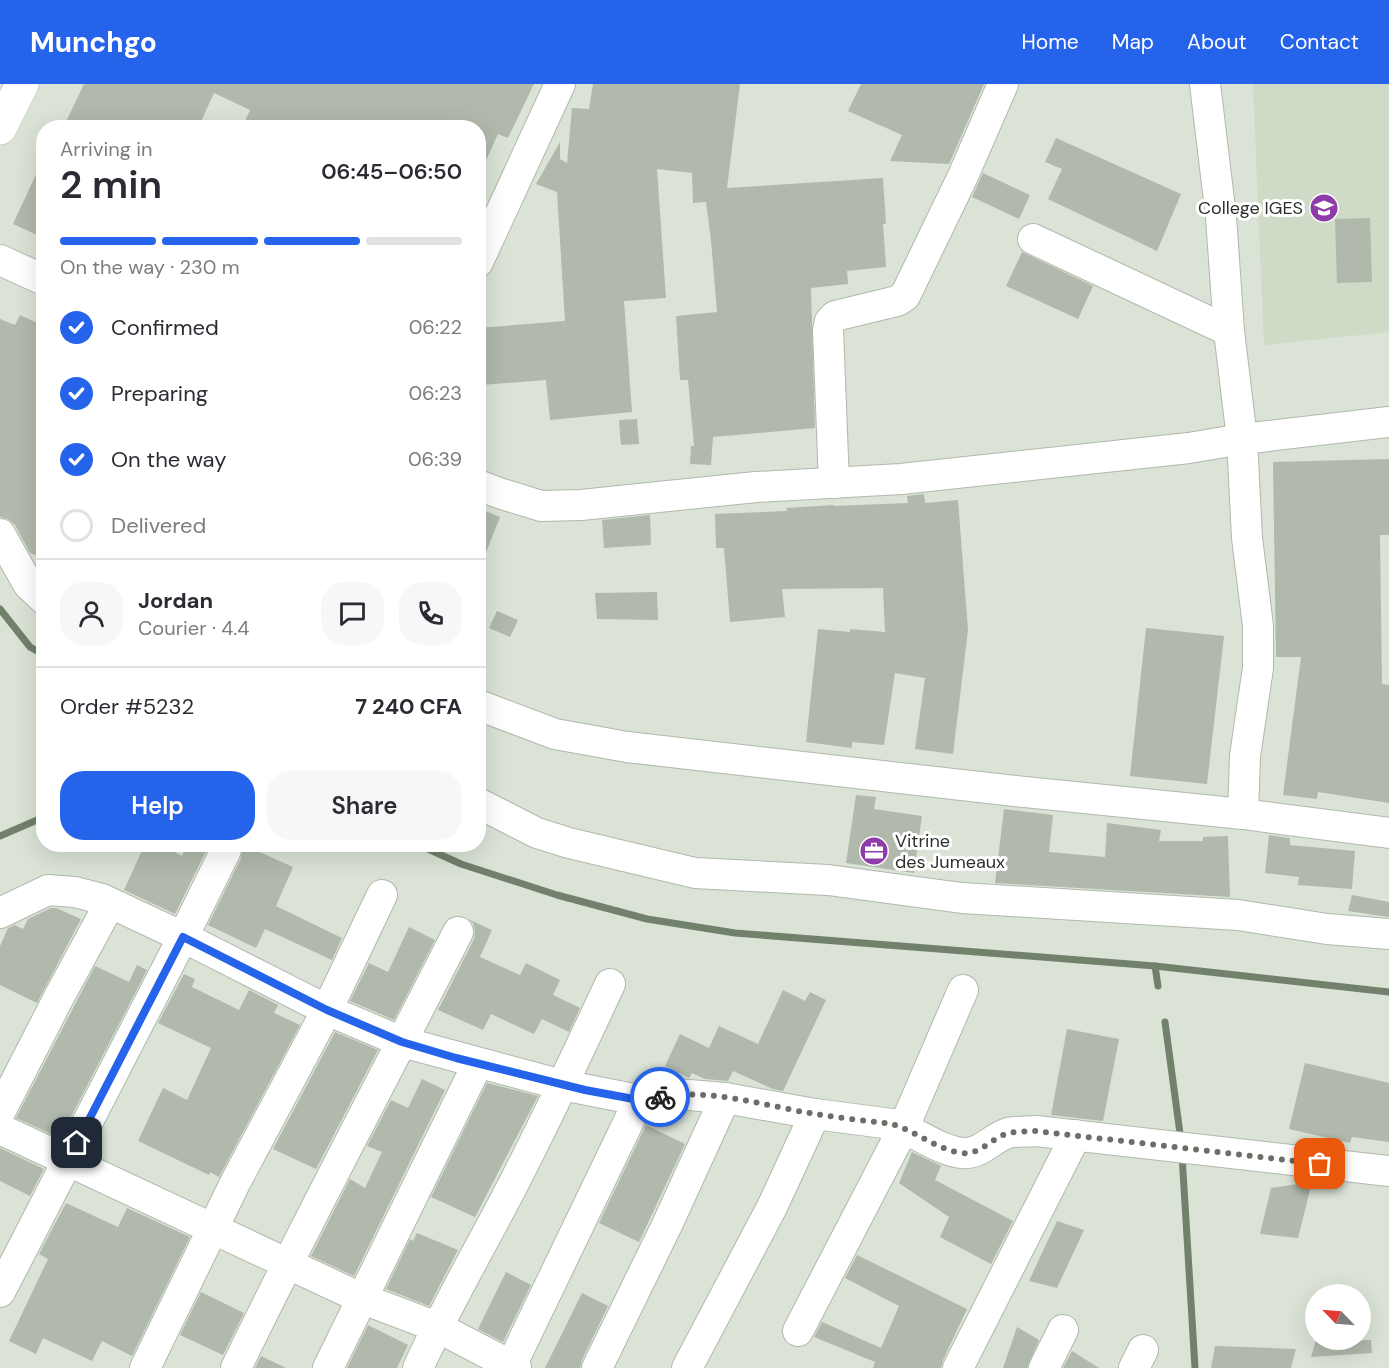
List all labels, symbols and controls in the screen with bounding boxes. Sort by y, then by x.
text: Munchgo [30,24,157,61]
text: Home [1021,28,1079,56]
text: Map [1112,28,1154,56]
text: About [1187,28,1247,56]
text: Contact [1280,28,1359,56]
text: Arriving in [60,136,152,162]
text: 06:45–06:50 [321,157,462,186]
text: 2 min [60,159,162,210]
school or university icon: College IGES [1308,192,1340,224]
place label: College IGES [1198,196,1303,220]
text: On the way · 230 m [60,254,240,280]
icon: check [60,311,93,344]
text: Confirmed [111,313,219,342]
text: 06:22 [409,314,462,340]
icon: check [60,377,93,410]
text: Preparing [111,379,208,408]
text: 06:23 [408,380,462,406]
icon: check [60,443,93,476]
text: On the way [111,445,226,474]
text: 06:39 [408,446,462,472]
text: Delivered [111,511,206,540]
button: person [60,582,123,645]
button: chat [321,582,384,645]
button: phone [399,582,462,645]
text: Jordan [138,586,213,615]
text: Courier · 4.4 [138,615,249,641]
text: Order #5232 [60,692,194,721]
text: 7 240 CFA [355,692,462,721]
button: Help [60,771,255,840]
button: Share [267,771,462,840]
place label: Vitrine des Jumeaux [895,829,1005,874]
office icon: Vitrine des Jumeaux [858,835,890,867]
courier [630,1067,690,1127]
icon: bike [644,1081,677,1114]
pin [51,1117,102,1168]
icon: home [60,1126,93,1159]
pin [1294,1138,1345,1189]
icon: bag [1303,1147,1336,1180]
north arrow [1305,1284,1371,1350]
map controls [1305,1284,1371,1350]

